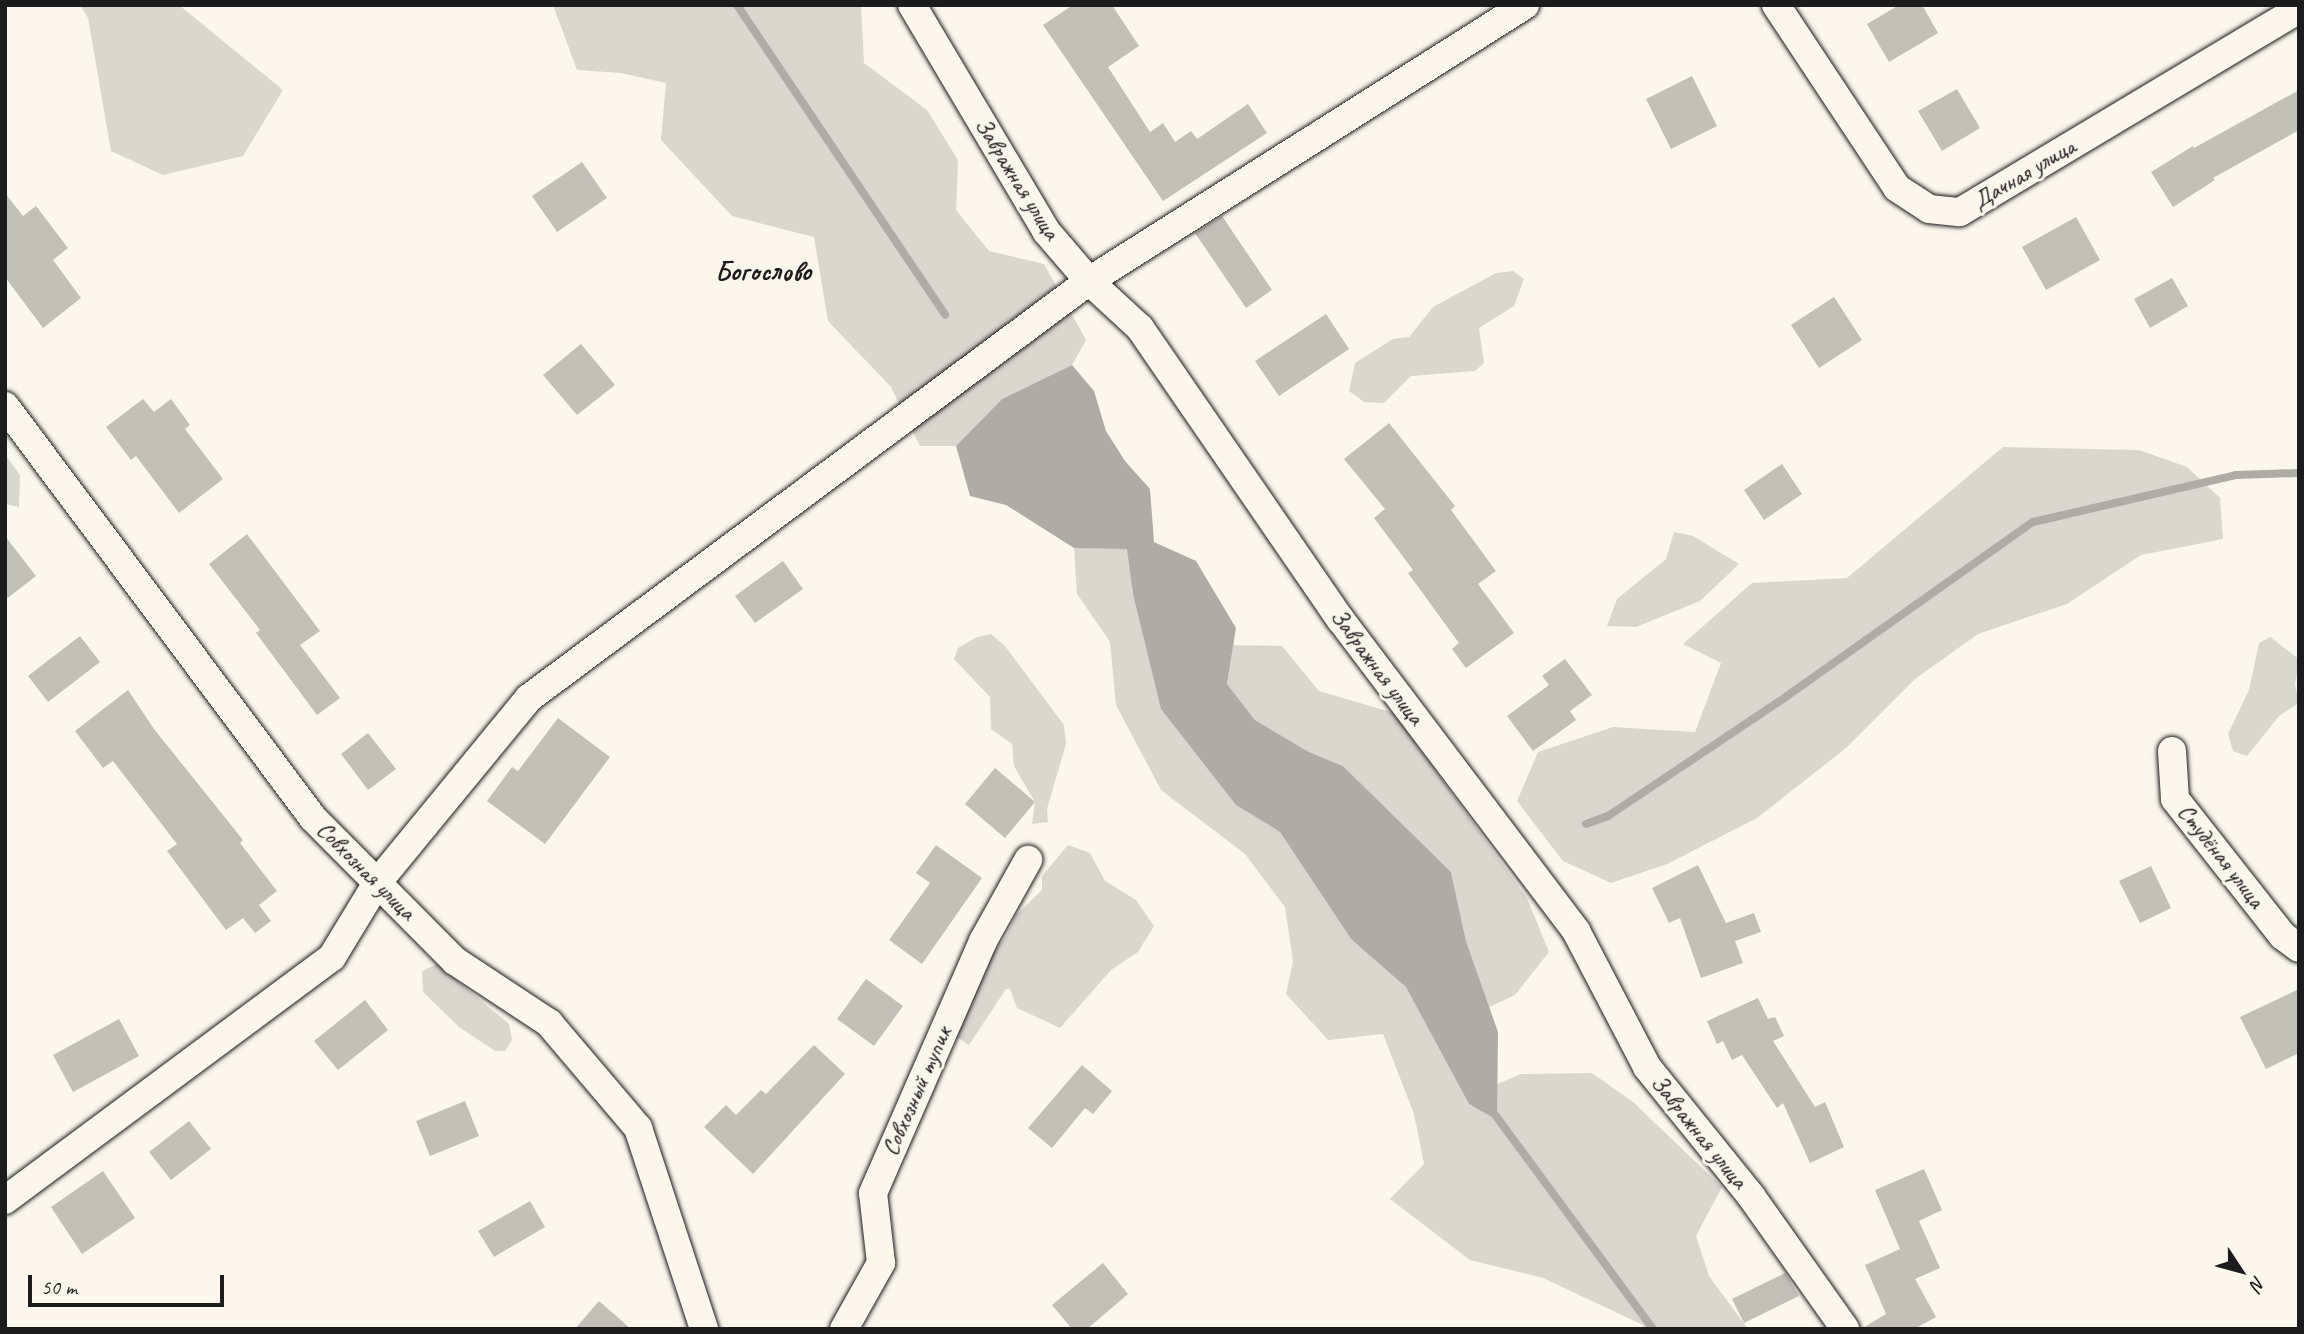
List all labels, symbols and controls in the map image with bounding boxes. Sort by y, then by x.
street label: Завражная улица [968,112,1066,246]
street label: Дачная улица [1967,132,2081,216]
district label: Богослово [715,254,811,288]
street label: Завражная улица [1323,602,1431,732]
street label: Студёная улица [2171,797,2271,915]
street label: Совхозная улица [310,815,422,927]
street label: Совхозный тупик [876,1022,958,1160]
street label: Завражная улица [1644,1068,1754,1196]
north arrow [2206,1236,2276,1306]
scale bar [32,1260,228,1304]
text: N [2245,1272,2271,1295]
text: 50 m [41,1274,77,1300]

